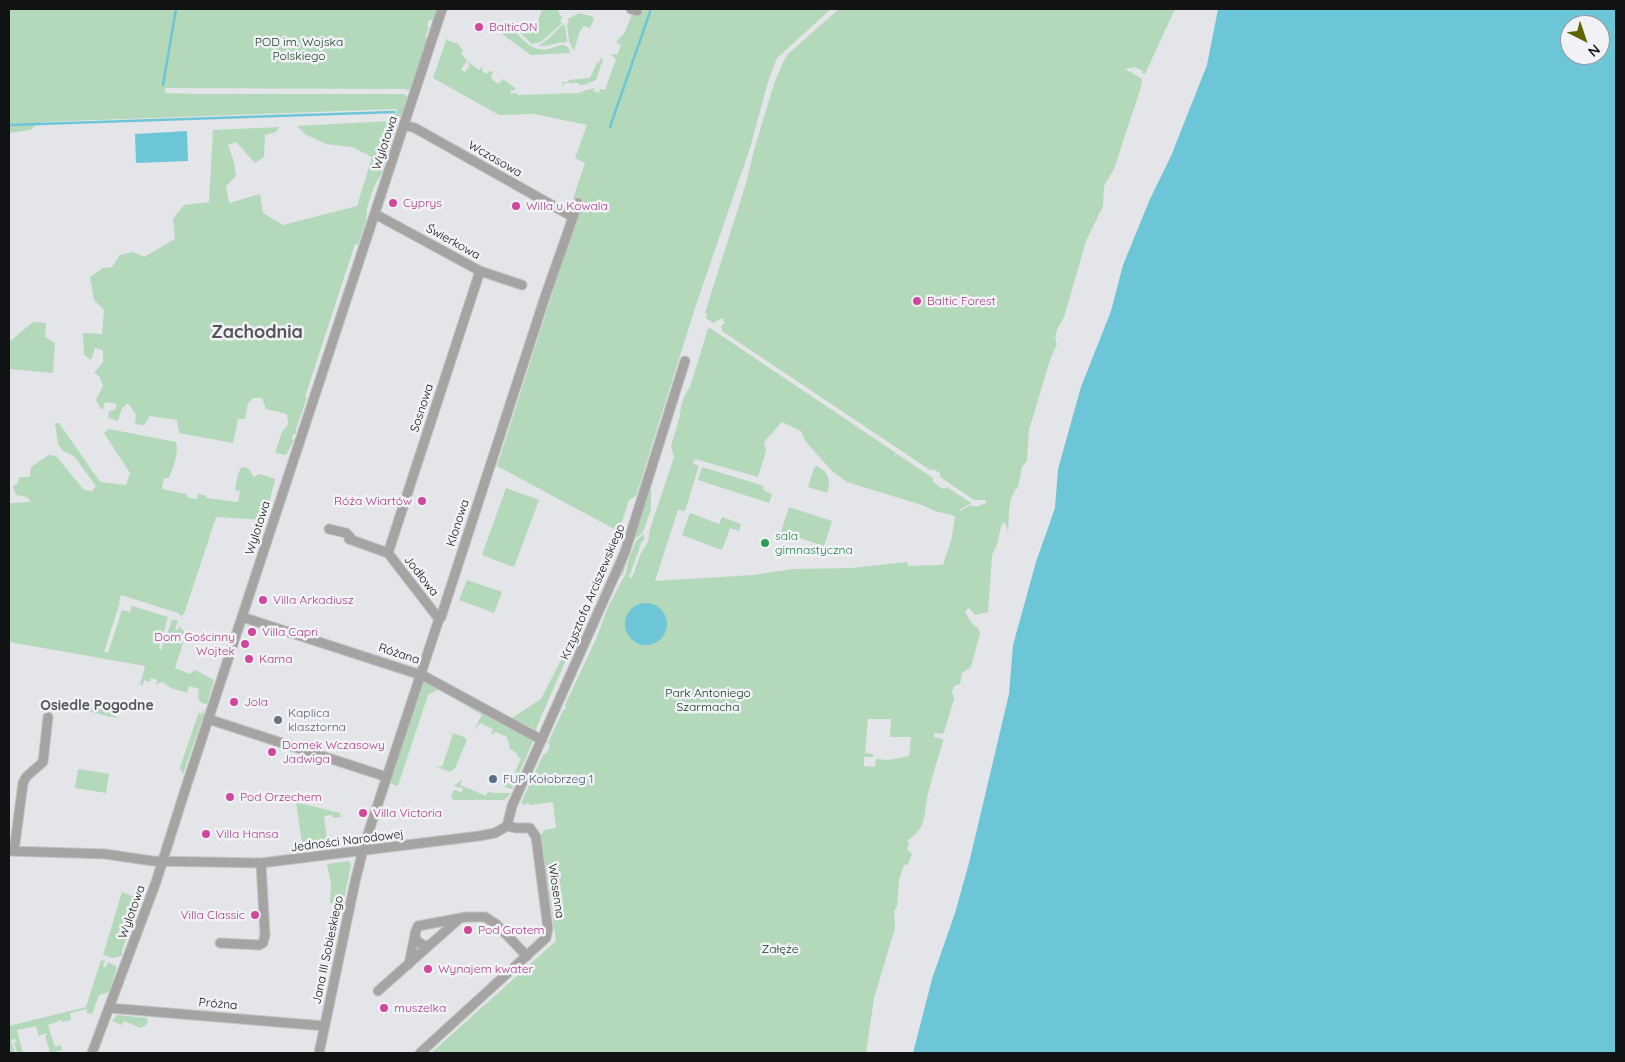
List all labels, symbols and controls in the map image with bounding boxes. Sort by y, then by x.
north arrow [1560,15,1610,65]
place label: BalticON [489,20,538,34]
marker: BalticON [473,21,485,33]
park label: POD im. Wojska Polskiego [255,35,343,63]
text: N [1584,40,1604,61]
street label: Wylotowa [370,114,400,172]
street label: Wczasowa [465,138,525,180]
place label: Cyprys [403,196,442,210]
marker: Cyprys [387,197,399,209]
place label: Willa u Kowala [526,199,608,213]
marker: Willa u Kowala [510,200,522,212]
street label: Świerkowa [423,221,483,263]
place label: Baltic Forest [927,294,996,308]
marker: Baltic Forest [911,295,923,307]
district label: Zachodnia [211,322,303,344]
street label: Sosnowa [407,382,437,434]
place label: Róża Wiartów [334,494,412,508]
marker: Róża Wiartów [416,495,428,507]
street label: Klonowa [444,498,472,548]
street label: Wylotowa [243,499,273,557]
street label: Krzysztofa Arciszewskiego [558,522,628,662]
place label: sala gimnastyczna [775,529,853,557]
marker: sala gimnastyczna [759,537,771,549]
street label: Jodłowa [401,553,441,599]
place label: Villa Arkadiusz [273,593,354,607]
marker: Villa Arkadiusz [257,594,269,606]
place label: Villa Capri [262,625,318,639]
marker: Villa Capri [246,626,258,638]
place label: Dom Gościnny Wojtek [154,630,235,658]
marker: Dom Gościnny Wojtek [239,638,251,650]
street label: Różana [377,641,421,667]
place label: Kama [259,652,293,666]
marker: Kama [243,653,255,665]
park label: Park Antoniego Szarmacha [665,686,751,714]
place label: Jola [244,695,268,709]
marker: Jola [228,696,240,708]
district label: Osiedle Pogodne [40,698,154,714]
place label: Kaplica klasztorna [288,706,346,734]
marker: Kaplica klasztorna [272,714,284,726]
place label: Domek Wczasowy Jadwiga [282,738,385,766]
marker: Domek Wczasowy Jadwiga [266,746,278,758]
place label: FUP Kołobrzeg 1 [503,772,593,786]
marker: FUP Kołobrzeg 1 [487,773,499,785]
place label: Pod Orzechem [240,790,322,804]
marker: Pod Orzechem [224,791,236,803]
place label: Villa Victoria [373,806,442,820]
marker: Villa Victoria [357,807,369,819]
place label: Villa Hansa [216,827,278,841]
street label: Jedności Narodowej [290,827,404,855]
marker: Villa Hansa [200,828,212,840]
street label: Wiosenna [545,863,567,919]
street label: Wylotowa [116,883,148,941]
street label: Jana III Sobieskiego [309,895,347,1005]
place label: Villa Classic [180,908,245,922]
marker: Villa Classic [249,909,261,921]
place label: Pod Grotem [478,923,545,937]
marker: Pod Grotem [462,924,474,936]
park label: Załęże [761,942,799,956]
place label: Wynajem kwater [438,962,533,976]
marker: Wynajem kwater [422,963,434,975]
street label: Próżna [198,995,238,1013]
place label: muszelka [394,1001,446,1015]
marker: muszelka [378,1002,390,1014]

